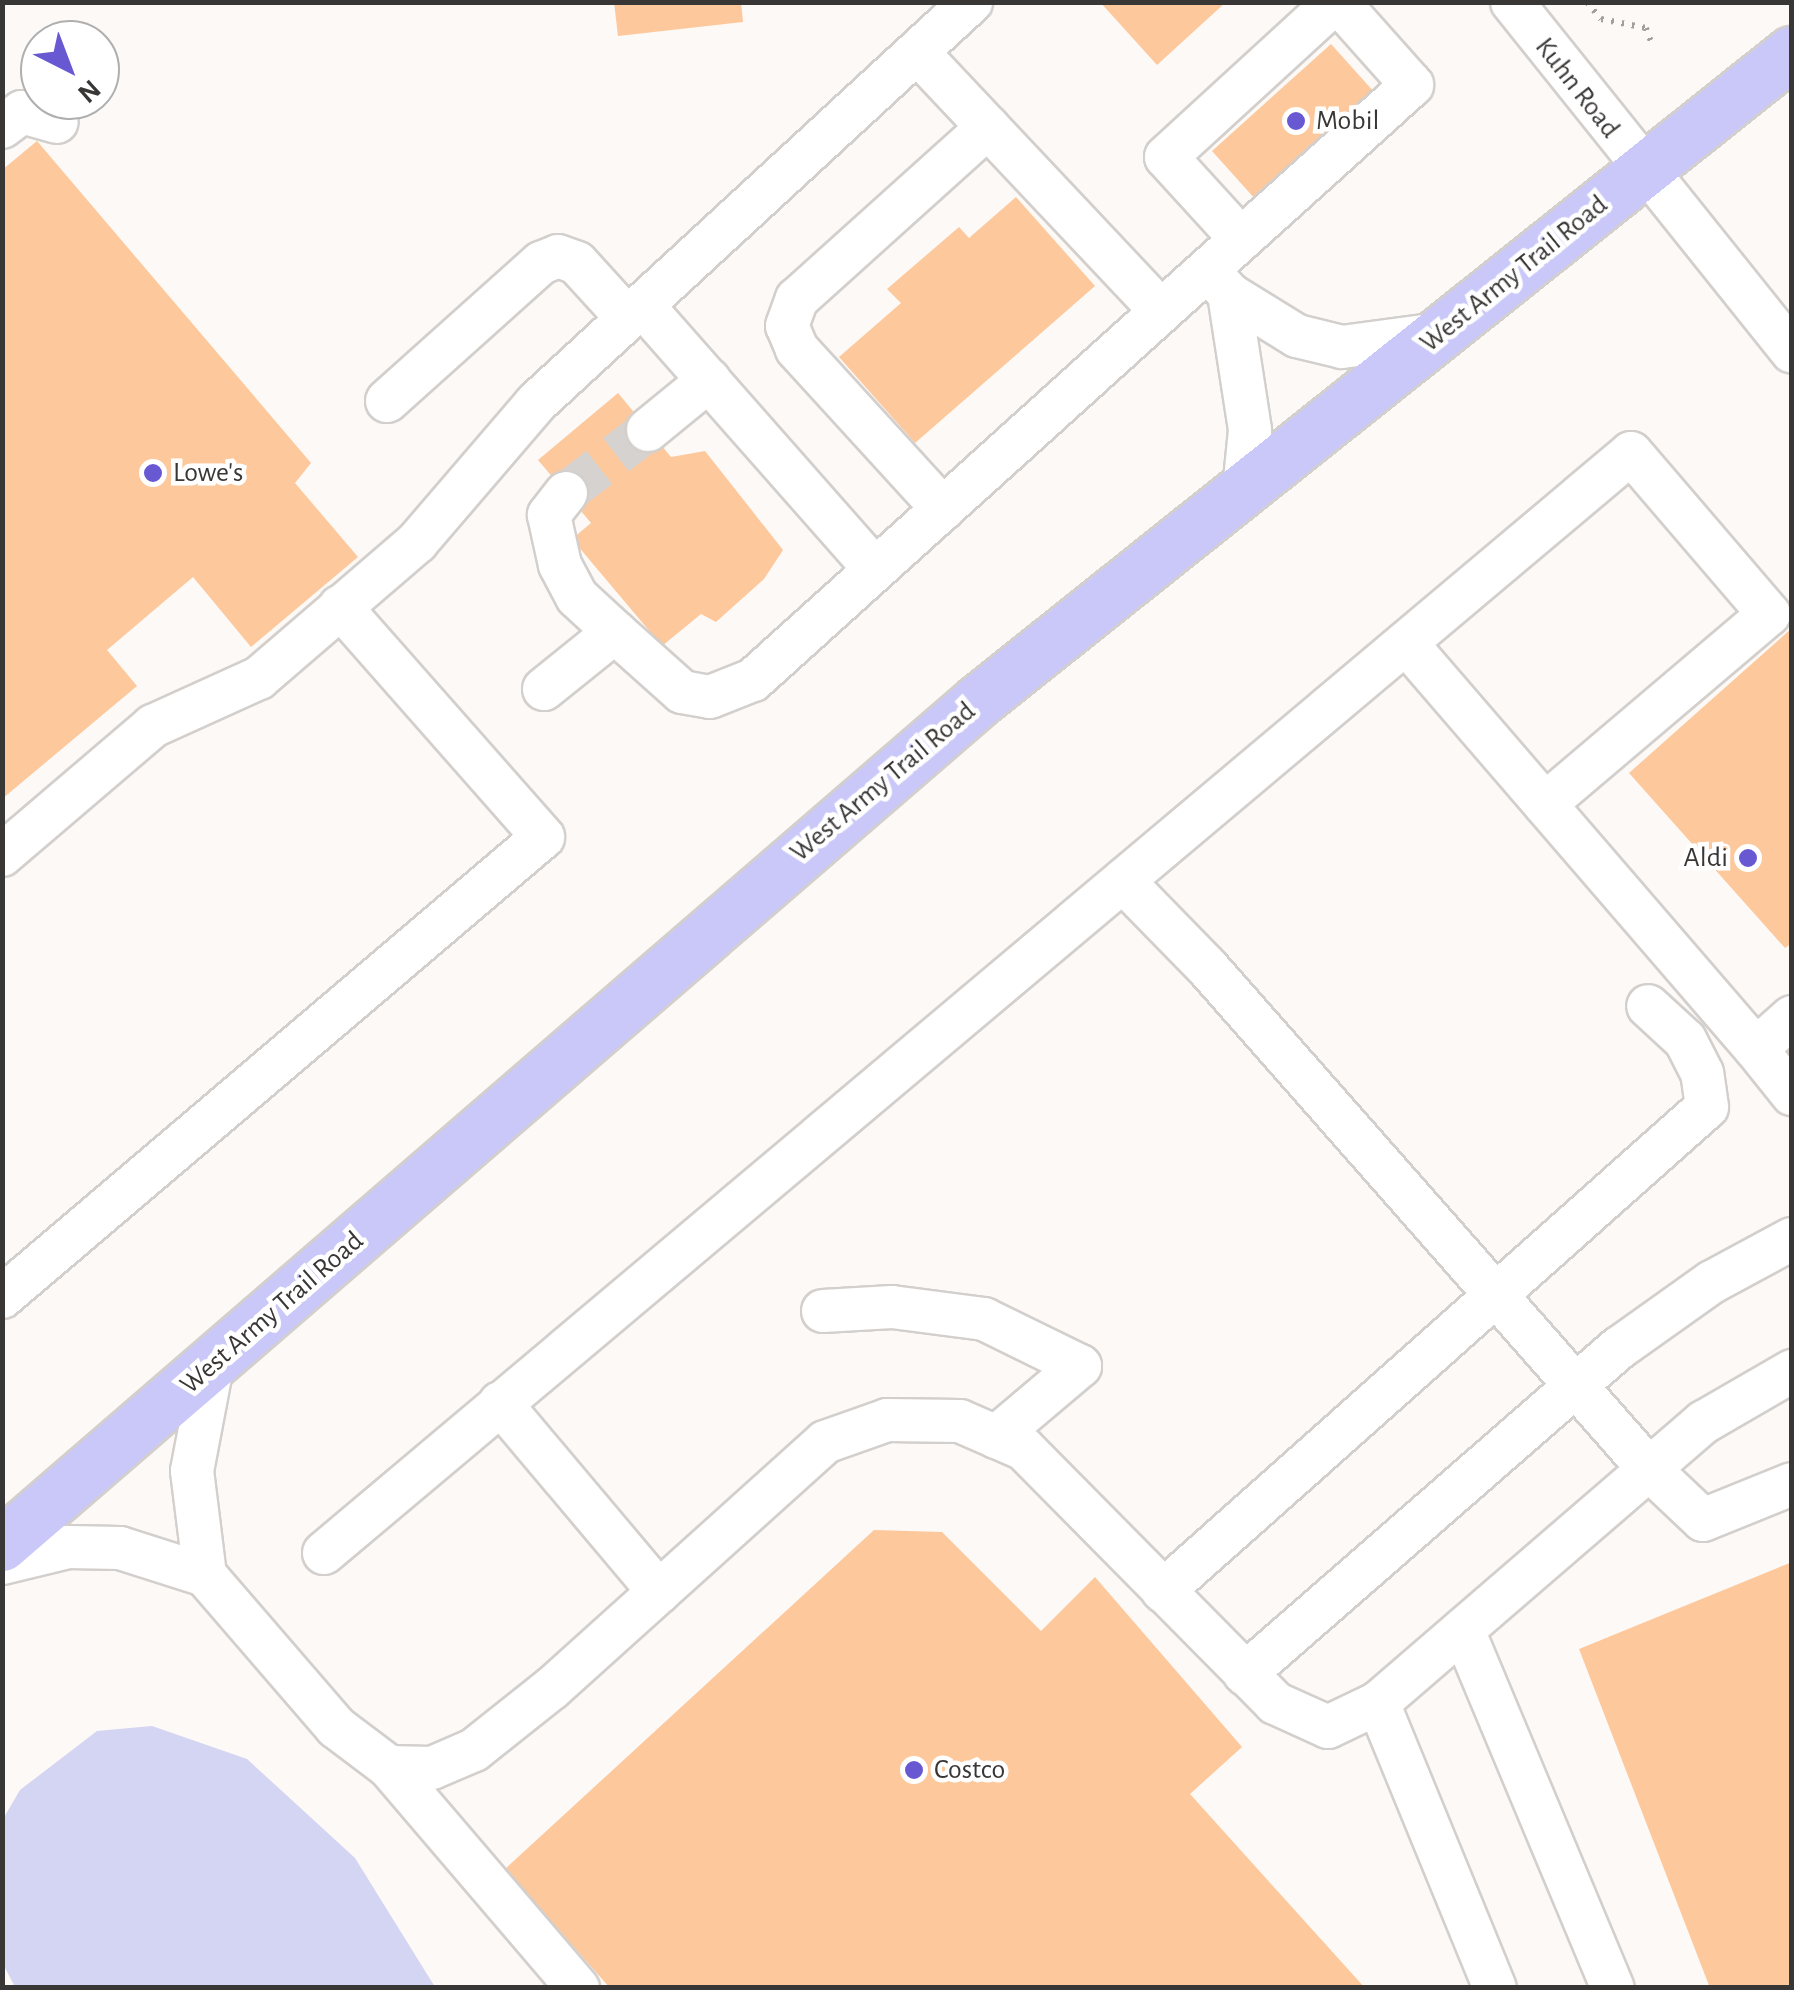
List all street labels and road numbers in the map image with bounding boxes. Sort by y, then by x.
street label: Kuhn Road [1527,31,1627,145]
street label: West Army Trail Road [1413,188,1615,360]
street label: West Army Trail Road [783,695,983,869]
street label: West Army Trail Road [174,1224,370,1402]

